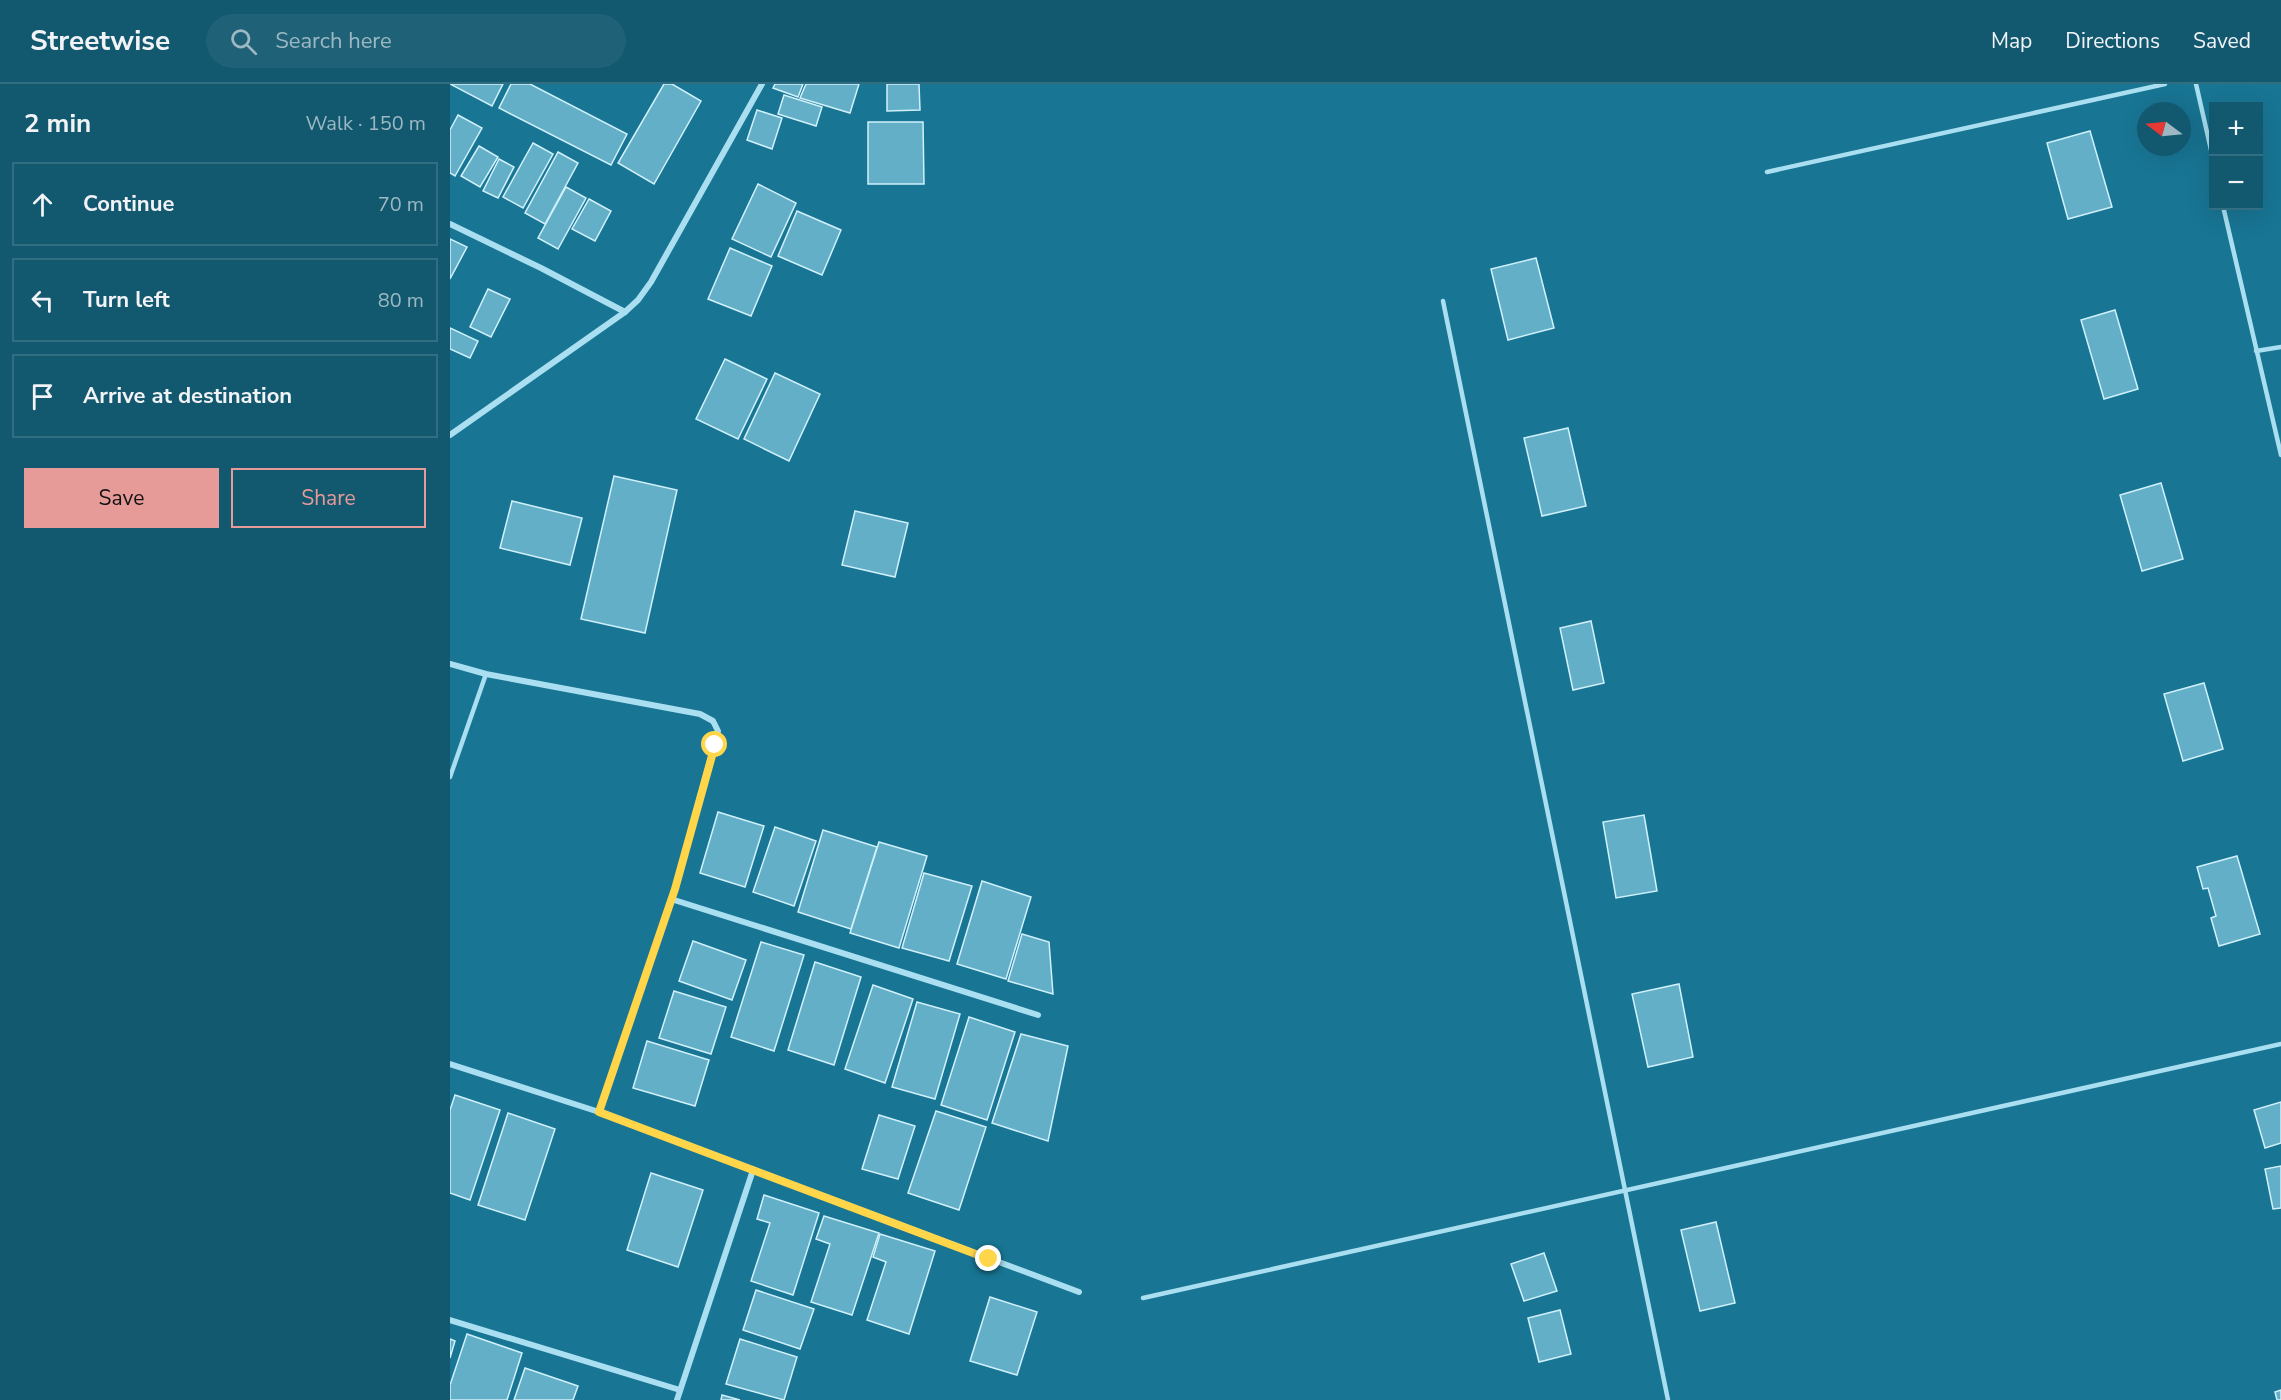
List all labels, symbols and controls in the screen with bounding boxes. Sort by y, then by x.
search box [206,14,626,68]
text: Streetwise [30,22,170,60]
icon: search [227,25,260,58]
text: Search here [275,26,392,56]
text: Map [1991,27,2032,55]
text: Directions [2065,27,2160,55]
text: Saved [2193,27,2251,55]
north arrow [2137,102,2191,156]
map controls [2209,102,2263,210]
button: + [2209,102,2263,156]
text: 2 min [24,106,91,141]
text: Walk · 150 m [306,110,426,137]
button: − [2209,156,2263,210]
icon: ahead [26,188,59,221]
text: Continue [83,189,174,219]
text: 70 m [378,191,424,218]
icon: left [26,284,59,317]
text: Turn left [83,285,170,315]
text: 80 m [378,287,424,314]
icon: arrive [26,380,59,413]
text: Arrive at destination [83,381,292,411]
button: Save [24,468,219,528]
button: Share [231,468,426,528]
route start [701,731,727,757]
route end [975,1245,1001,1271]

